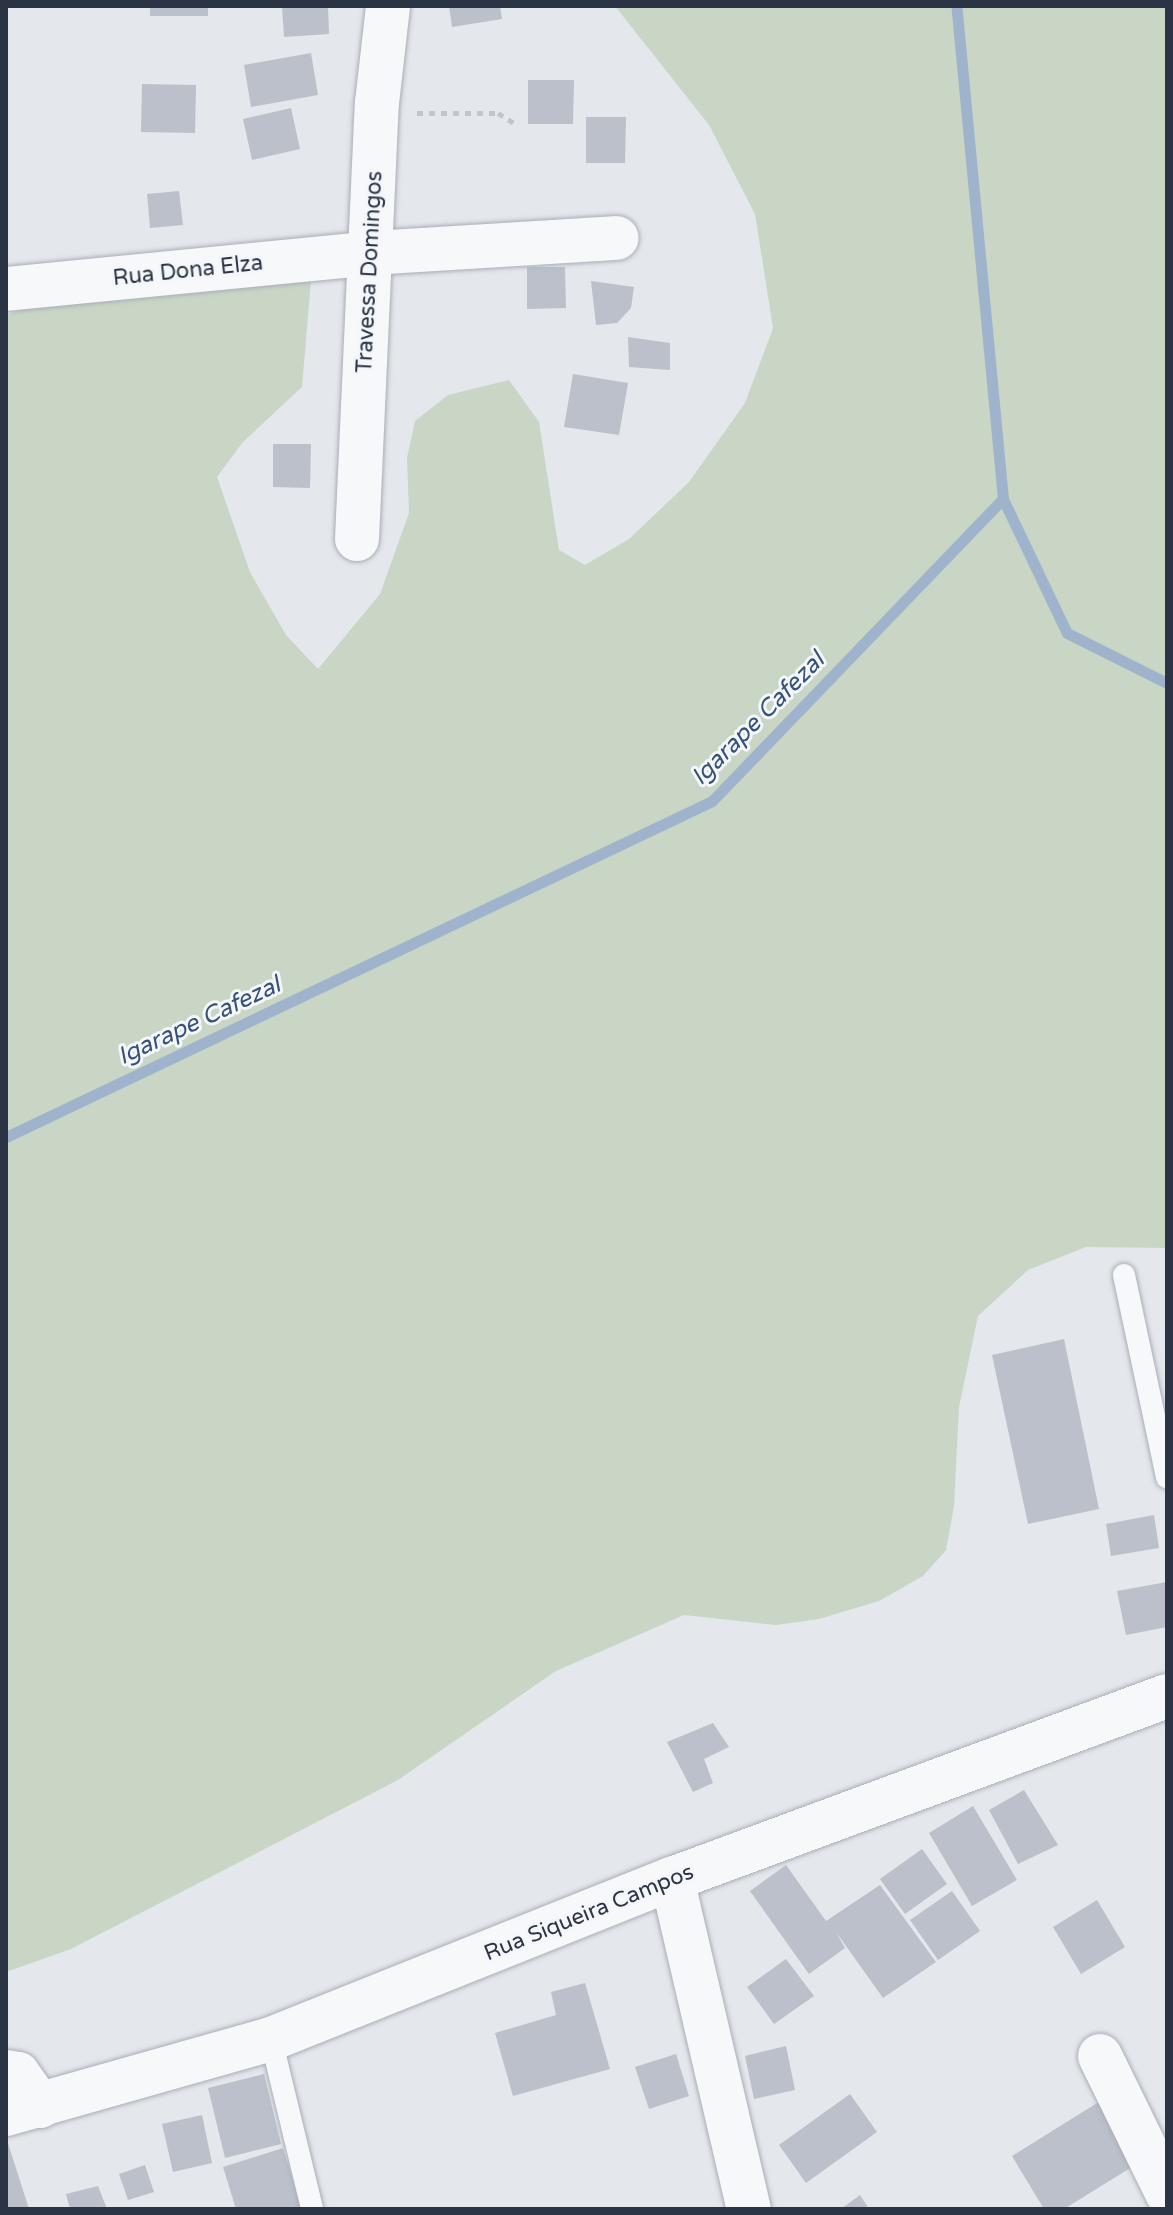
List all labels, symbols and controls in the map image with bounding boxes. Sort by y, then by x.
street label: Travessa Domingos [352,170,388,374]
street label: Rua Dona Elza [112,250,264,292]
water label: Igarape Cafezal [686,647,830,791]
water label: Igarape Cafezal [113,971,285,1071]
street label: Rua Siqueira Campos [481,1859,697,1967]

